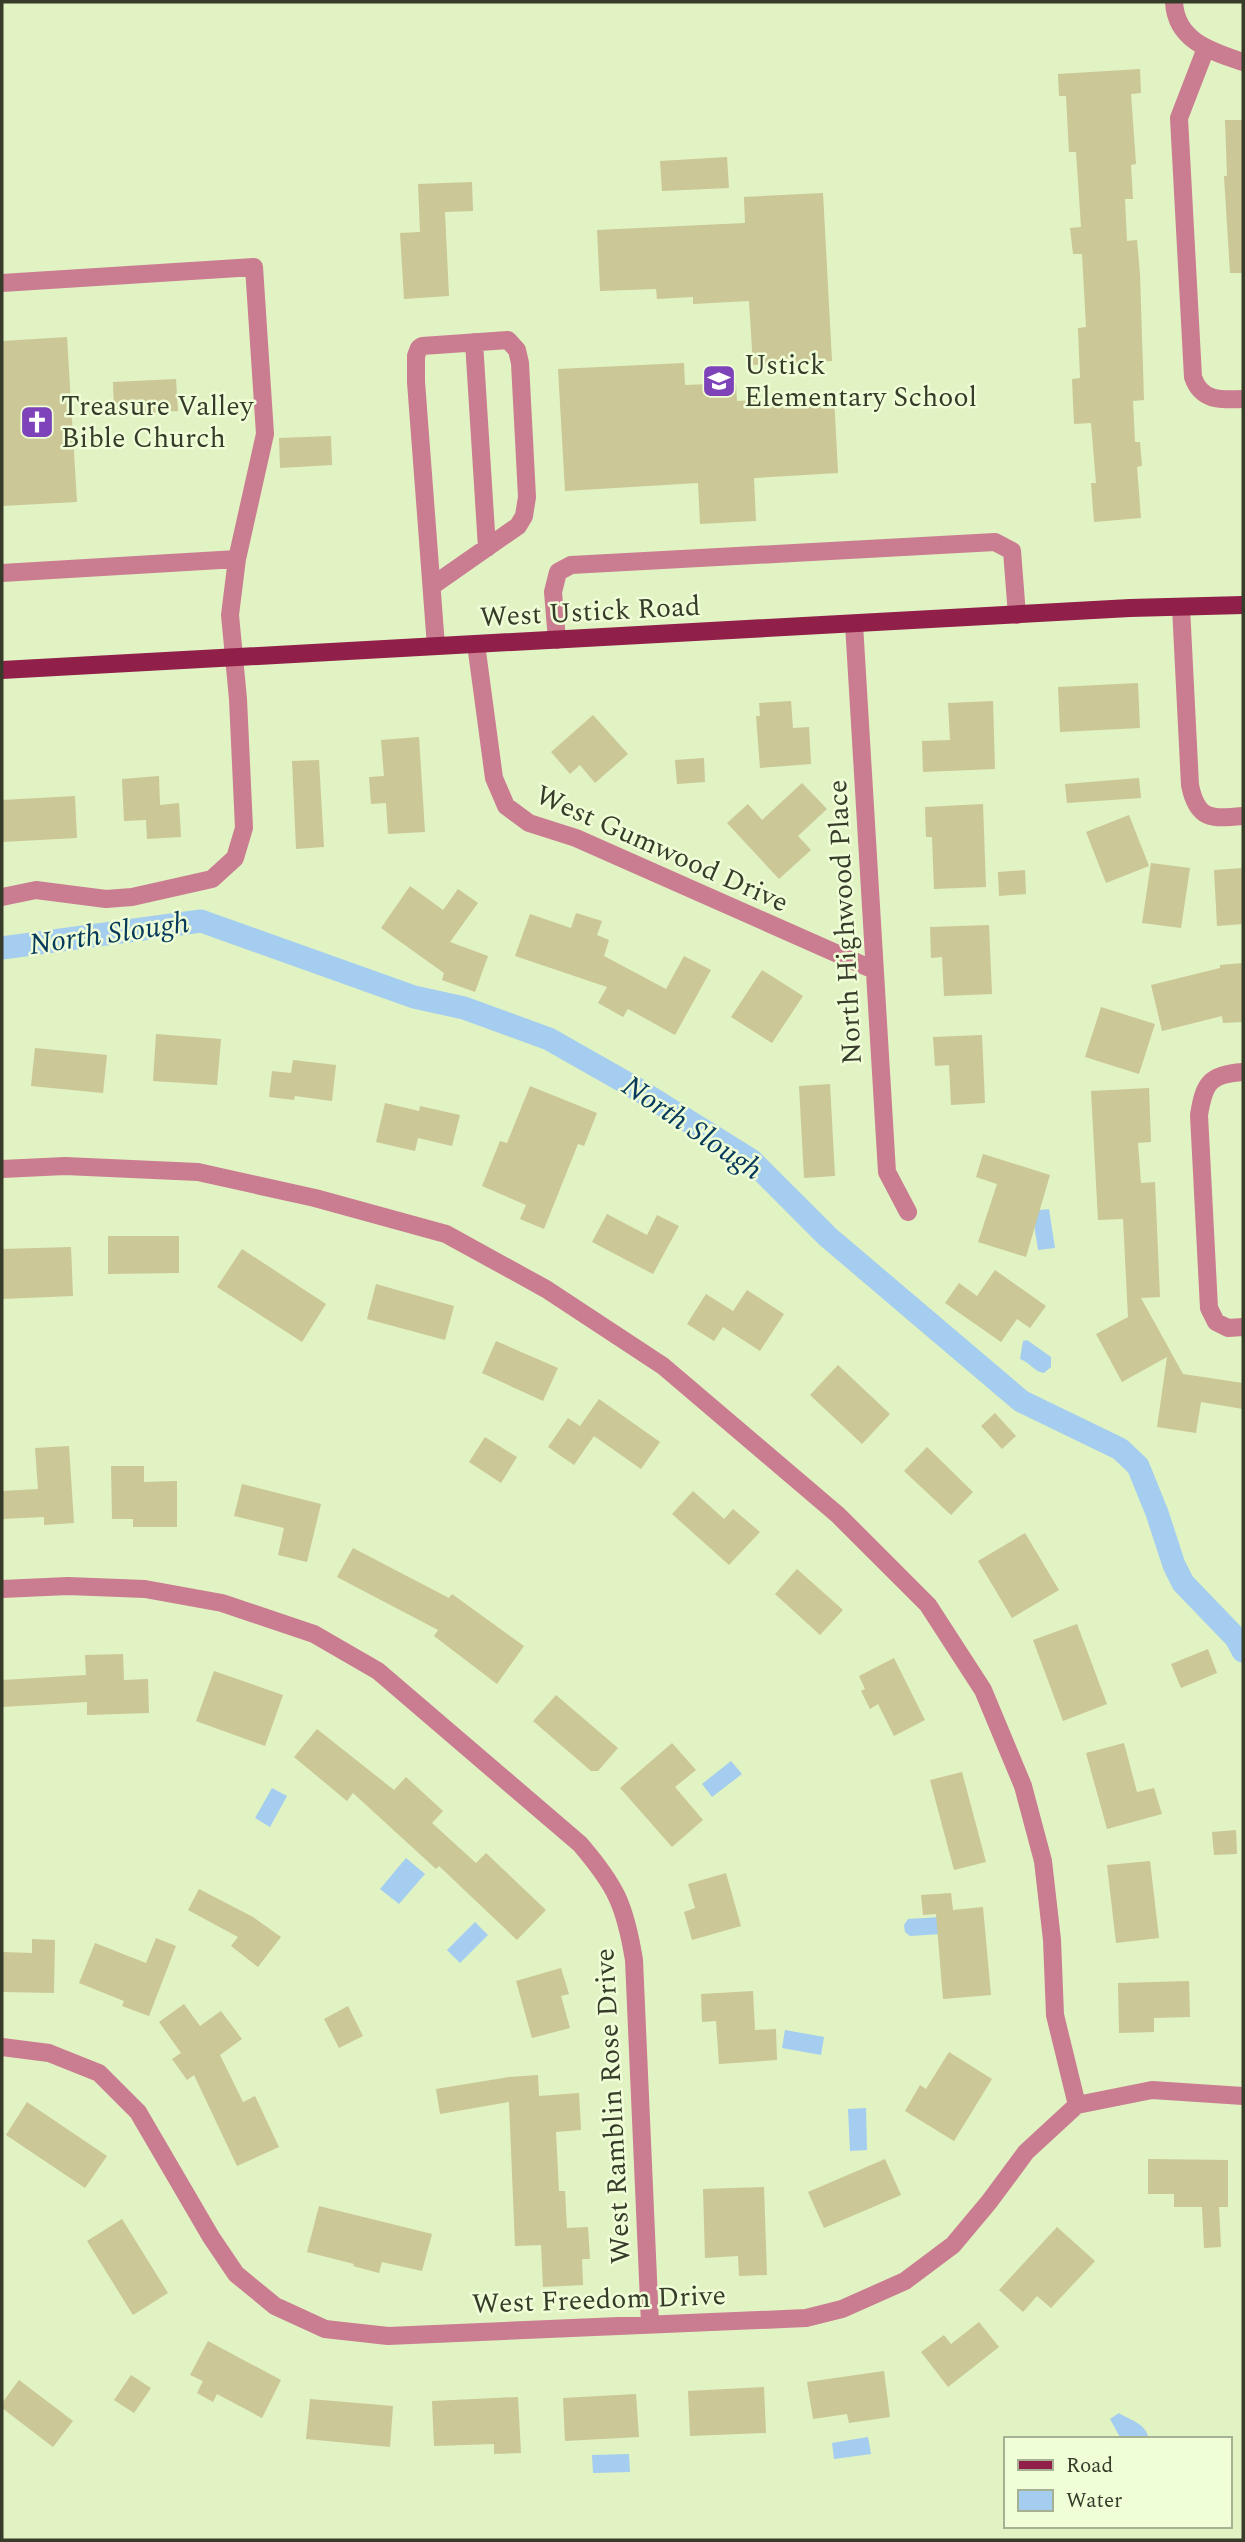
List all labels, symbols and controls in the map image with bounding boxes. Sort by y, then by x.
place label: Ustick Elementary School [744,344,977,419]
school or university icon: Ustick Elementary School [700,362,738,400]
place label: Treasure Valley Bible Church [61,385,255,460]
church icon: Treasure Valley Bible Church [18,403,56,441]
street label: West Ustick Road [479,585,701,639]
street label: West Gumwood Drive [529,774,795,924]
street label: North Highwood Place [816,778,874,1066]
water label: North Slough [26,900,192,968]
water label: North Slough [612,1064,772,1192]
street label: West Ramblin Rose Drive [583,1947,643,2265]
street label: West Freedom Drive [471,2274,727,2326]
legend [1004,2437,1231,2528]
text: Road [1066,2450,1113,2482]
text: Water [1066,2485,1122,2517]

